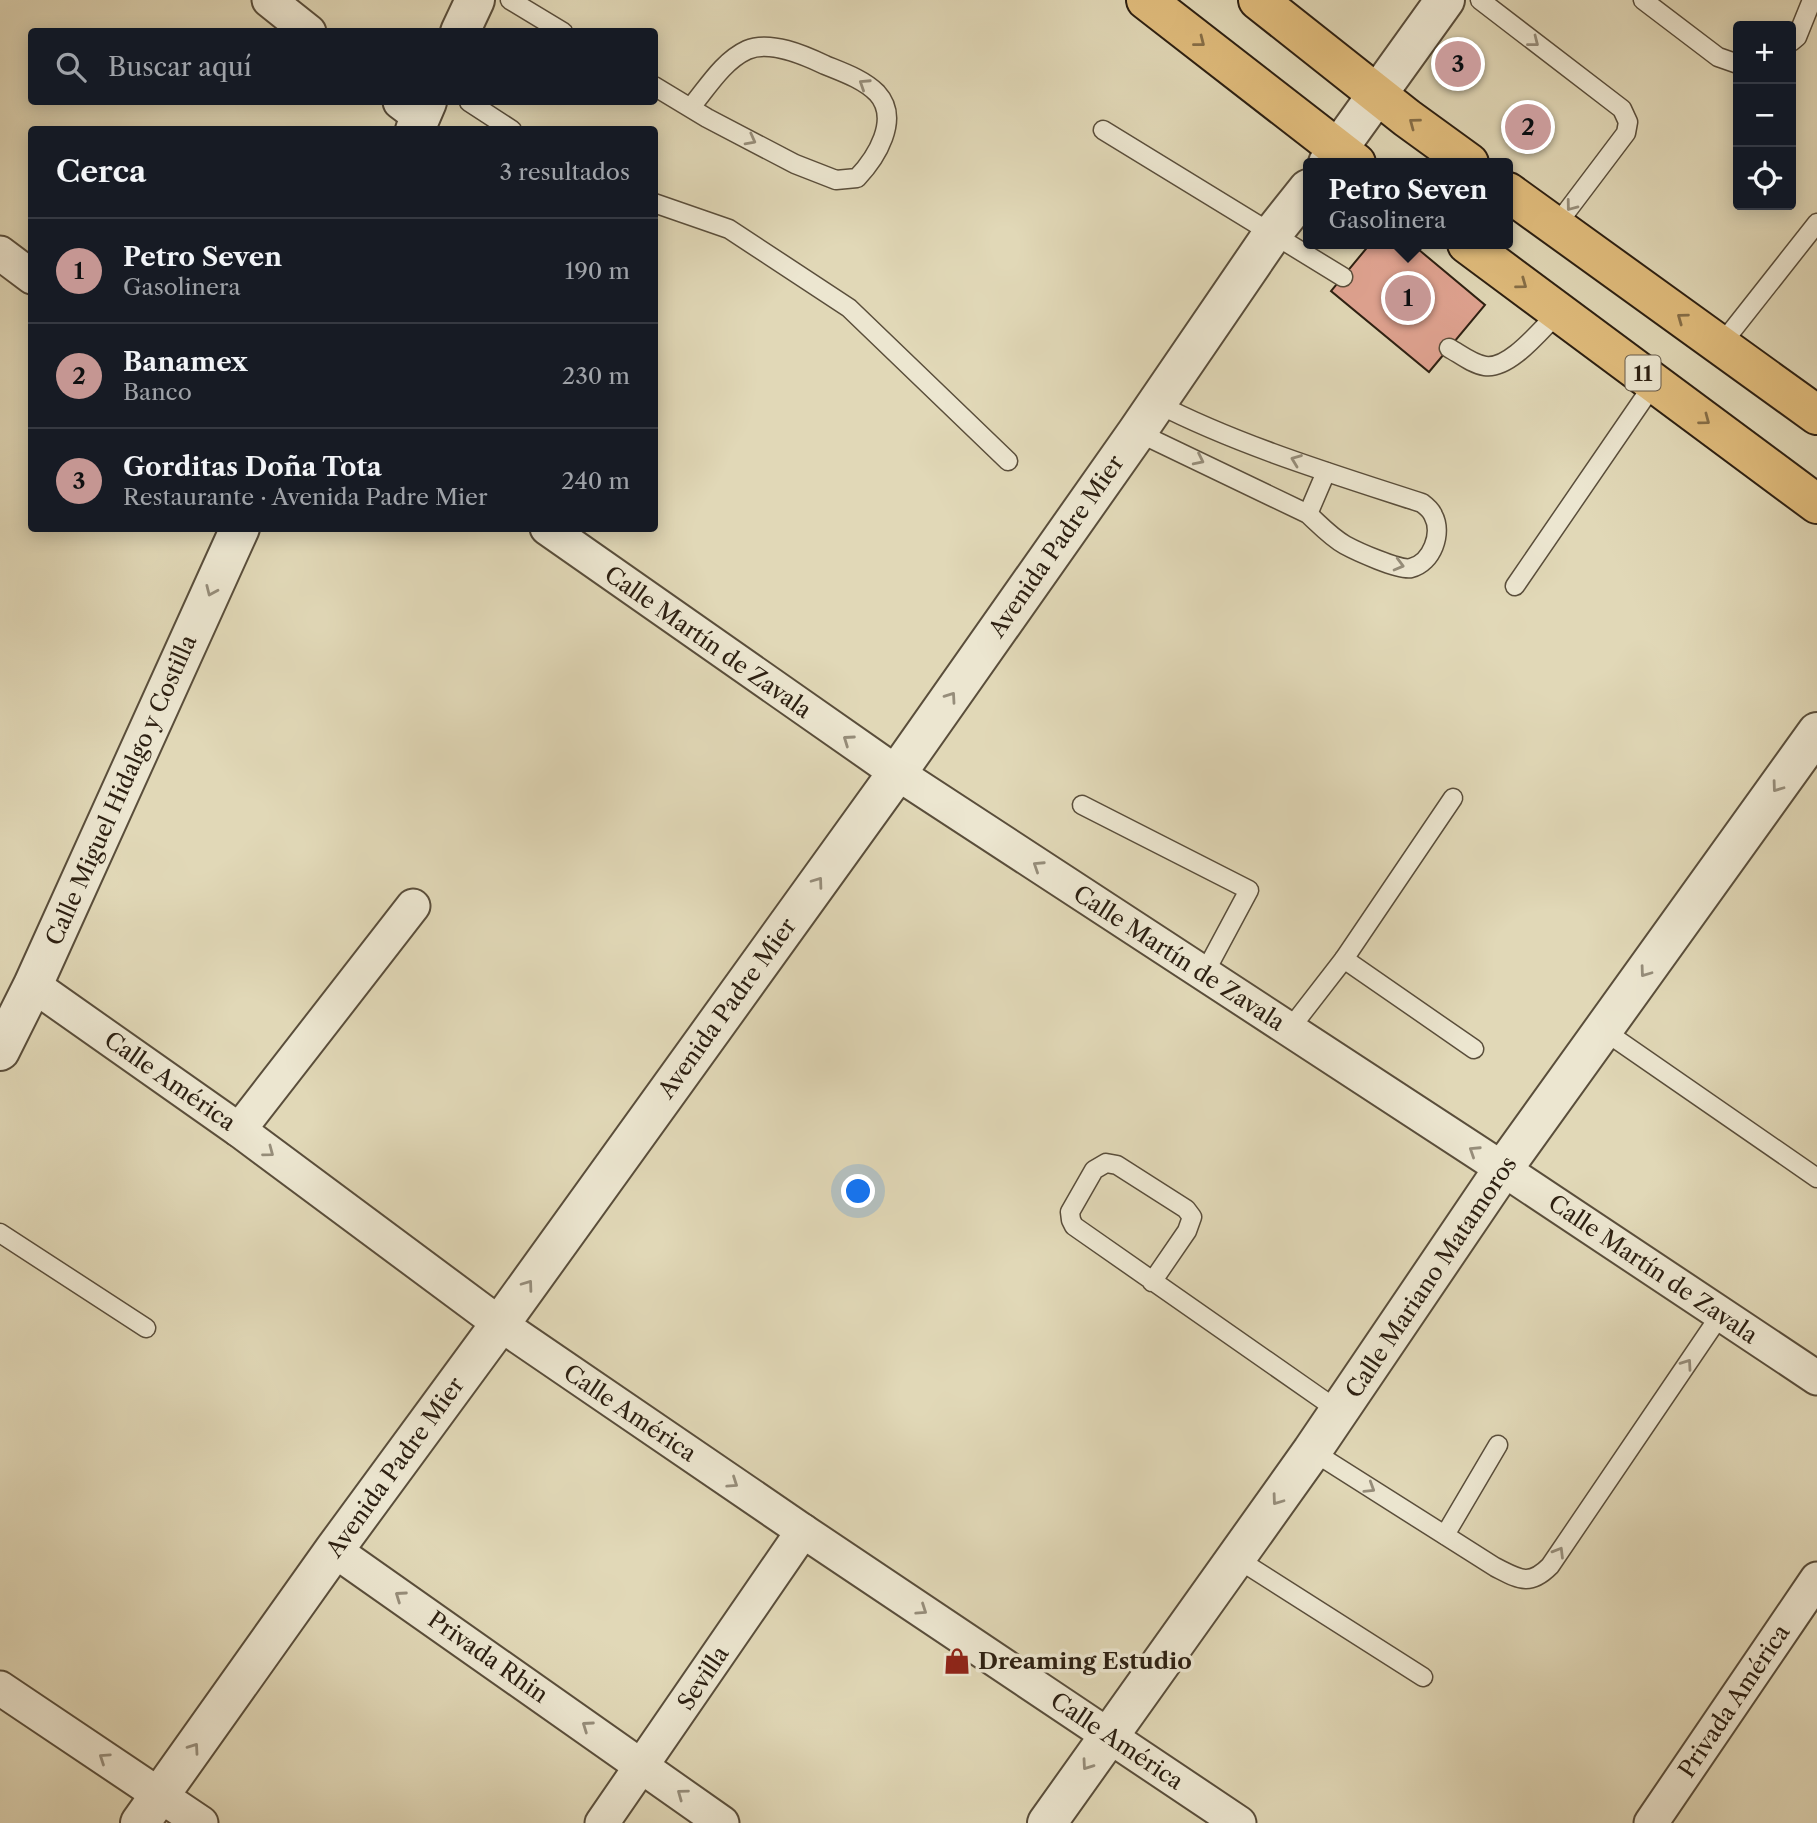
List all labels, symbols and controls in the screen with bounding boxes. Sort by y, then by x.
map controls [1733,21,1796,210]
button: + [1733,21,1796,84]
search box [28,28,658,105]
one-way arrow [1526,33,1539,46]
one-way arrow [1192,34,1204,47]
pin: 3 [1435,38,1481,90]
icon: search [52,48,90,86]
text: Buscar aquí [108,51,252,83]
one-way arrow [858,79,871,92]
button: − [1733,84,1796,147]
pin: 2 [1505,101,1551,153]
one-way arrow [1409,118,1422,131]
one-way arrow [744,132,756,146]
button: locate [1733,147,1796,210]
text: Cerca [56,153,146,190]
text: 3 resultados [500,158,630,186]
popup [1303,158,1513,249]
text: Petro Seven [1328,174,1488,206]
one-way arrow [1567,198,1580,211]
text: Gasolinera [1328,206,1446,234]
text: Petro Seven [123,241,282,273]
text: 1 [74,257,84,285]
text: 190 m [565,257,630,285]
pin: 1 [1385,272,1431,324]
text: Gasolinera [123,273,241,301]
one-way arrow [1514,276,1527,288]
one-way arrow [1677,314,1690,326]
text: Banamex [123,346,248,378]
road number: 11 [1626,356,1660,390]
text: 2 [72,362,86,390]
text: 230 m [562,362,630,390]
text: Banco [123,378,192,406]
one-way arrow [1697,411,1710,424]
street label: Avenida Padre Mier [982,449,1130,643]
text: Gorditas Doña Tota [123,451,382,483]
one-way arrow [1192,452,1204,466]
one-way arrow [1291,455,1303,469]
text: 3 [73,467,86,495]
text: 240 m [561,467,630,495]
text: Restaurante · Avenida Padre Mier [123,483,488,511]
one-way arrow [1392,557,1404,571]
street label: Calle Martín de Zavala [599,560,818,725]
one-way arrow [205,584,219,596]
street label: Calle Miguel Hidalgo y Costilla [40,630,203,950]
one-way arrow [943,692,955,705]
one-way arrow [843,736,856,748]
one-way arrow [1773,779,1785,792]
one-way arrow [1032,861,1045,874]
one-way arrow [810,877,823,890]
street label: Calle Martín de Zavala [1068,879,1291,1037]
street label: Avenida Padre Mier [652,912,802,1104]
one-way arrow [1641,964,1653,977]
street label: Calle América [99,1025,242,1137]
one-way arrow [261,1144,273,1156]
one-way arrow [1469,1146,1482,1159]
street label: Calle Mariano Matamoros [1340,1151,1522,1403]
your location [841,1174,875,1208]
street label: Calle Martín de Zavala [1543,1189,1764,1350]
one-way arrow [520,1280,532,1293]
street label: Calle América [558,1358,702,1468]
one-way arrow [1679,1359,1691,1372]
street label: Avenida Padre Mier [320,1371,470,1563]
one-way arrow [725,1475,738,1487]
one-way arrow [1362,1479,1375,1492]
one-way arrow [1273,1492,1285,1505]
one-way arrow [1550,1547,1563,1560]
one-way arrow [395,1592,408,1604]
one-way arrow [914,1602,927,1615]
street label: Privada Rhin [423,1605,553,1709]
street label: Privada América [1672,1618,1796,1783]
street label: Sevilla [671,1640,735,1715]
shop icon: Dreaming Estudio [942,1646,972,1676]
place label: Dreaming Estudio [978,1647,1192,1675]
street label: Calle América [1045,1686,1189,1796]
one-way arrow [582,1722,595,1734]
one-way arrow [186,1743,198,1756]
one-way arrow [99,1754,112,1766]
one-way arrow [1083,1757,1095,1770]
one-way arrow [678,1790,690,1802]

